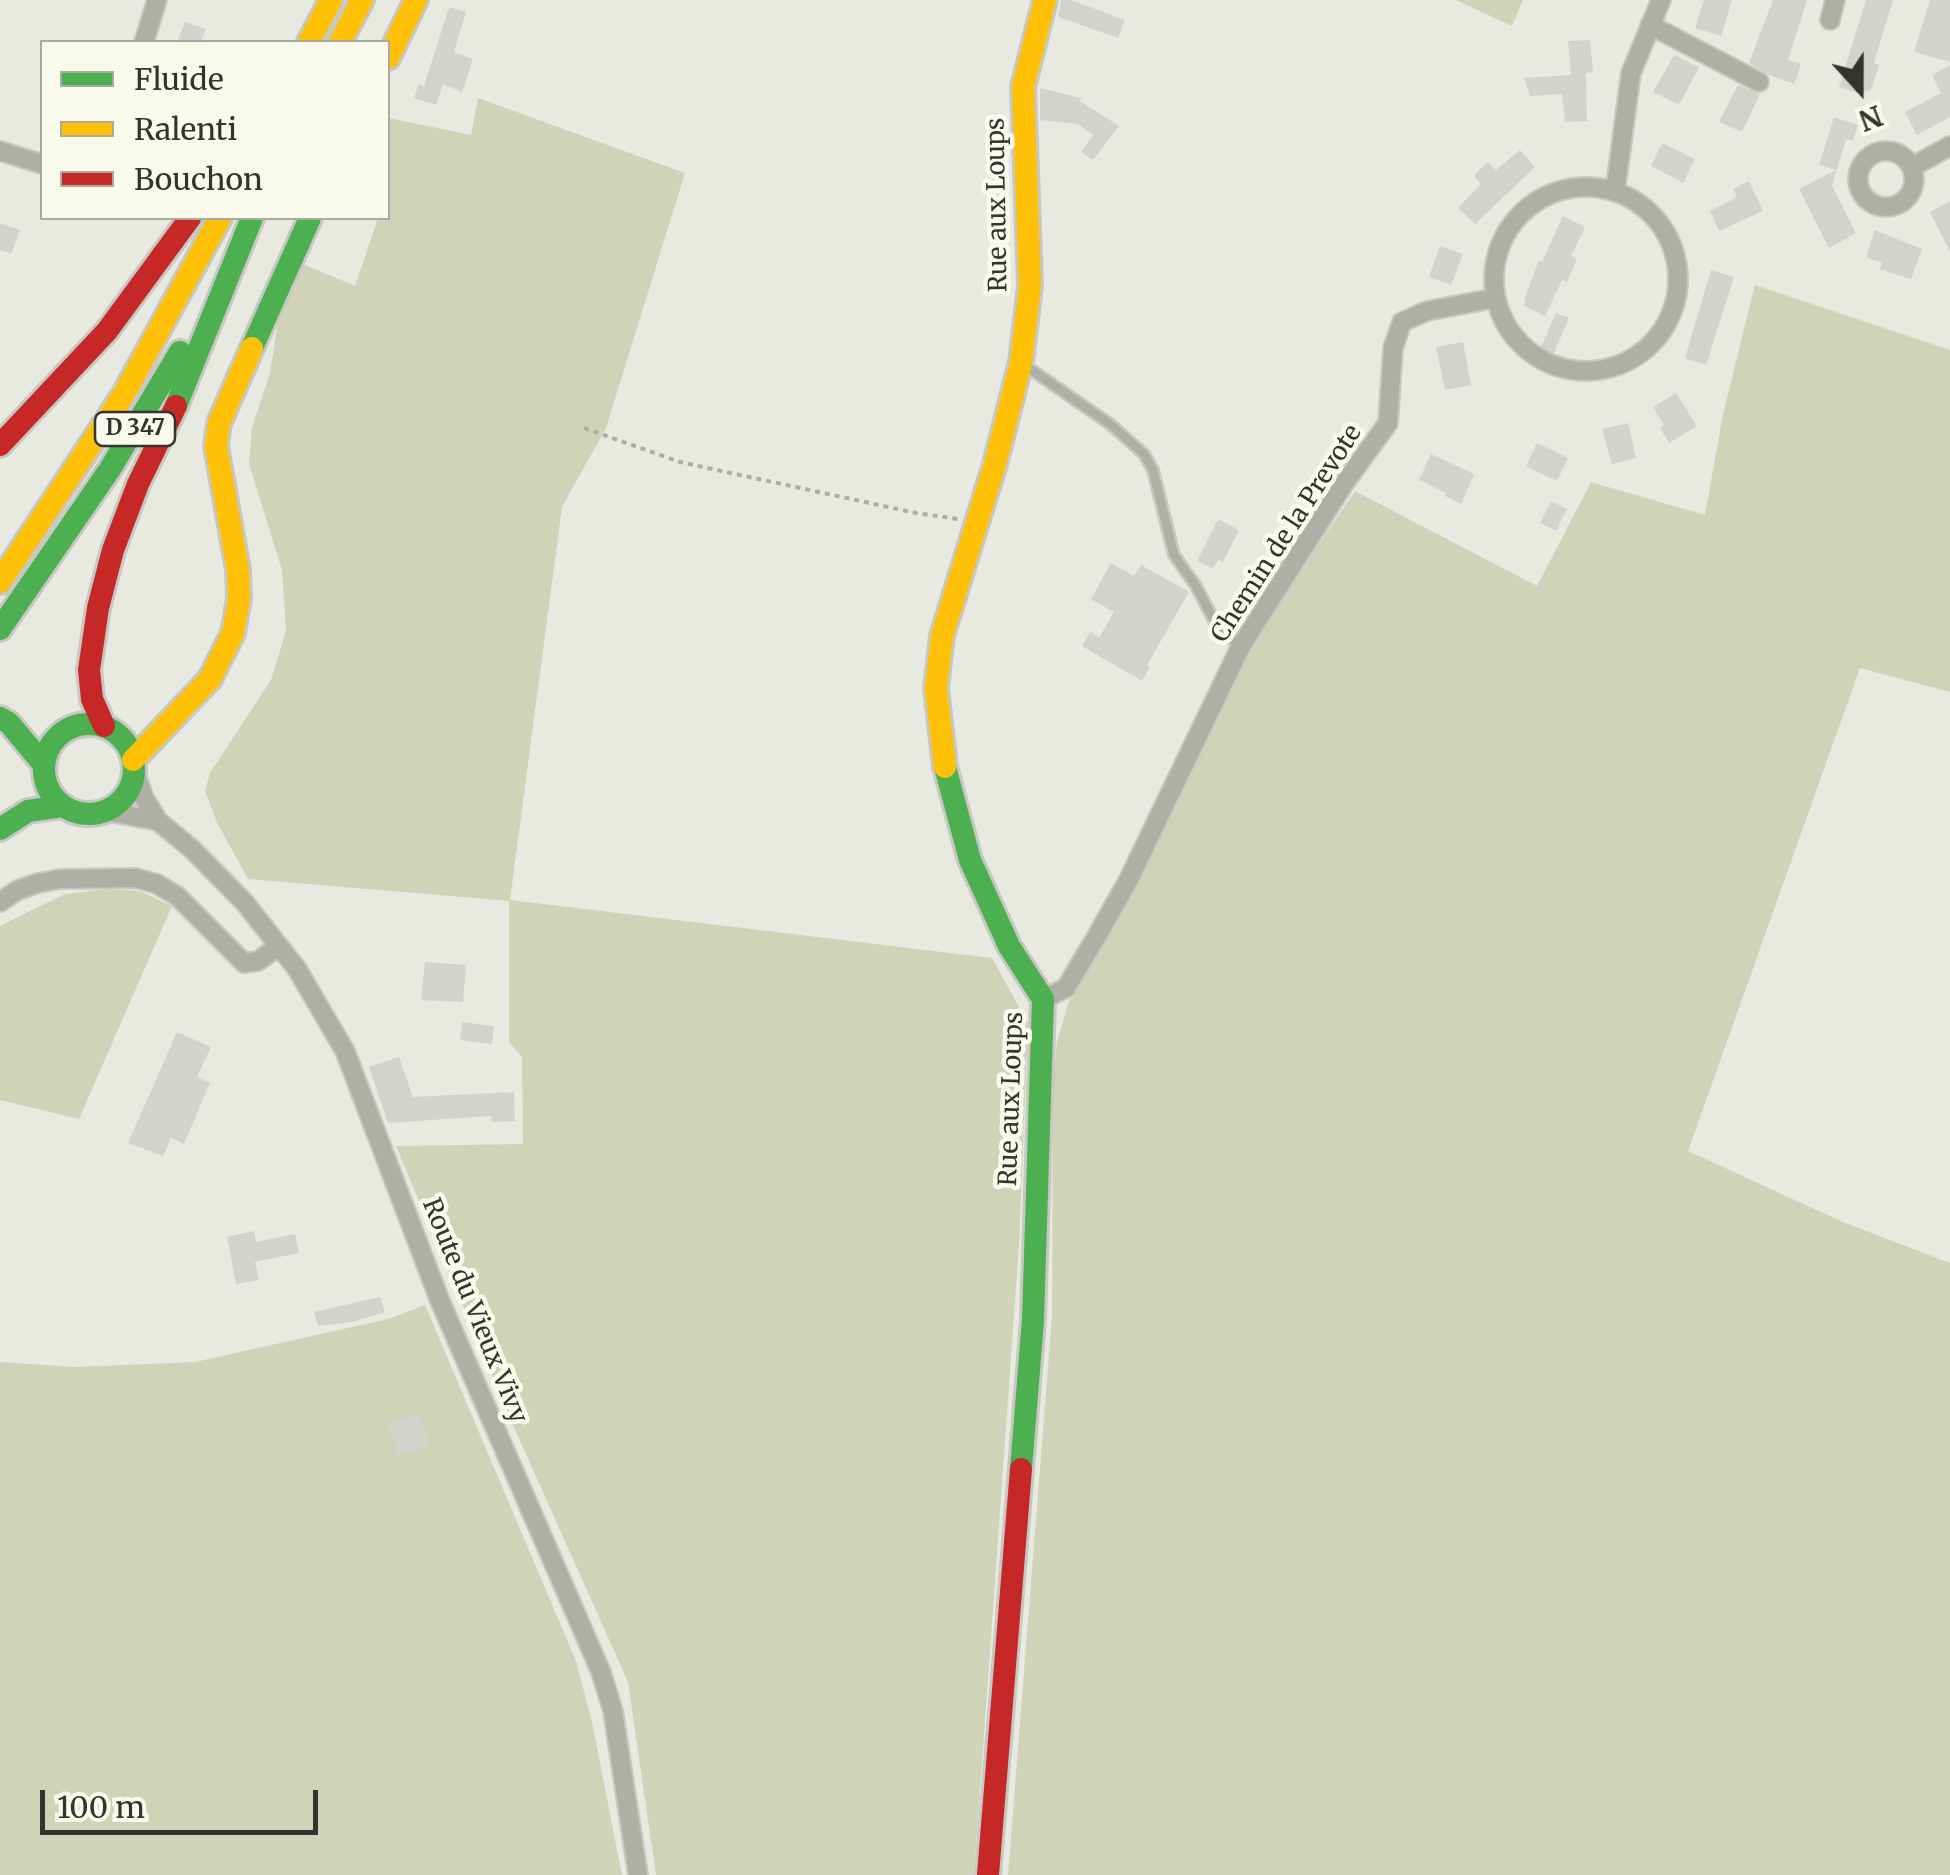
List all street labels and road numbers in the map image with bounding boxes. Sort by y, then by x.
street label: Rue aux Loups [981,117,1015,293]
road number: D 347 [95,412,175,446]
street label: Chemin de la Prevote [1205,420,1369,648]
street label: Rue aux Loups [994,1011,1030,1187]
street label: Route du Vieux Vivy [415,1194,533,1428]

